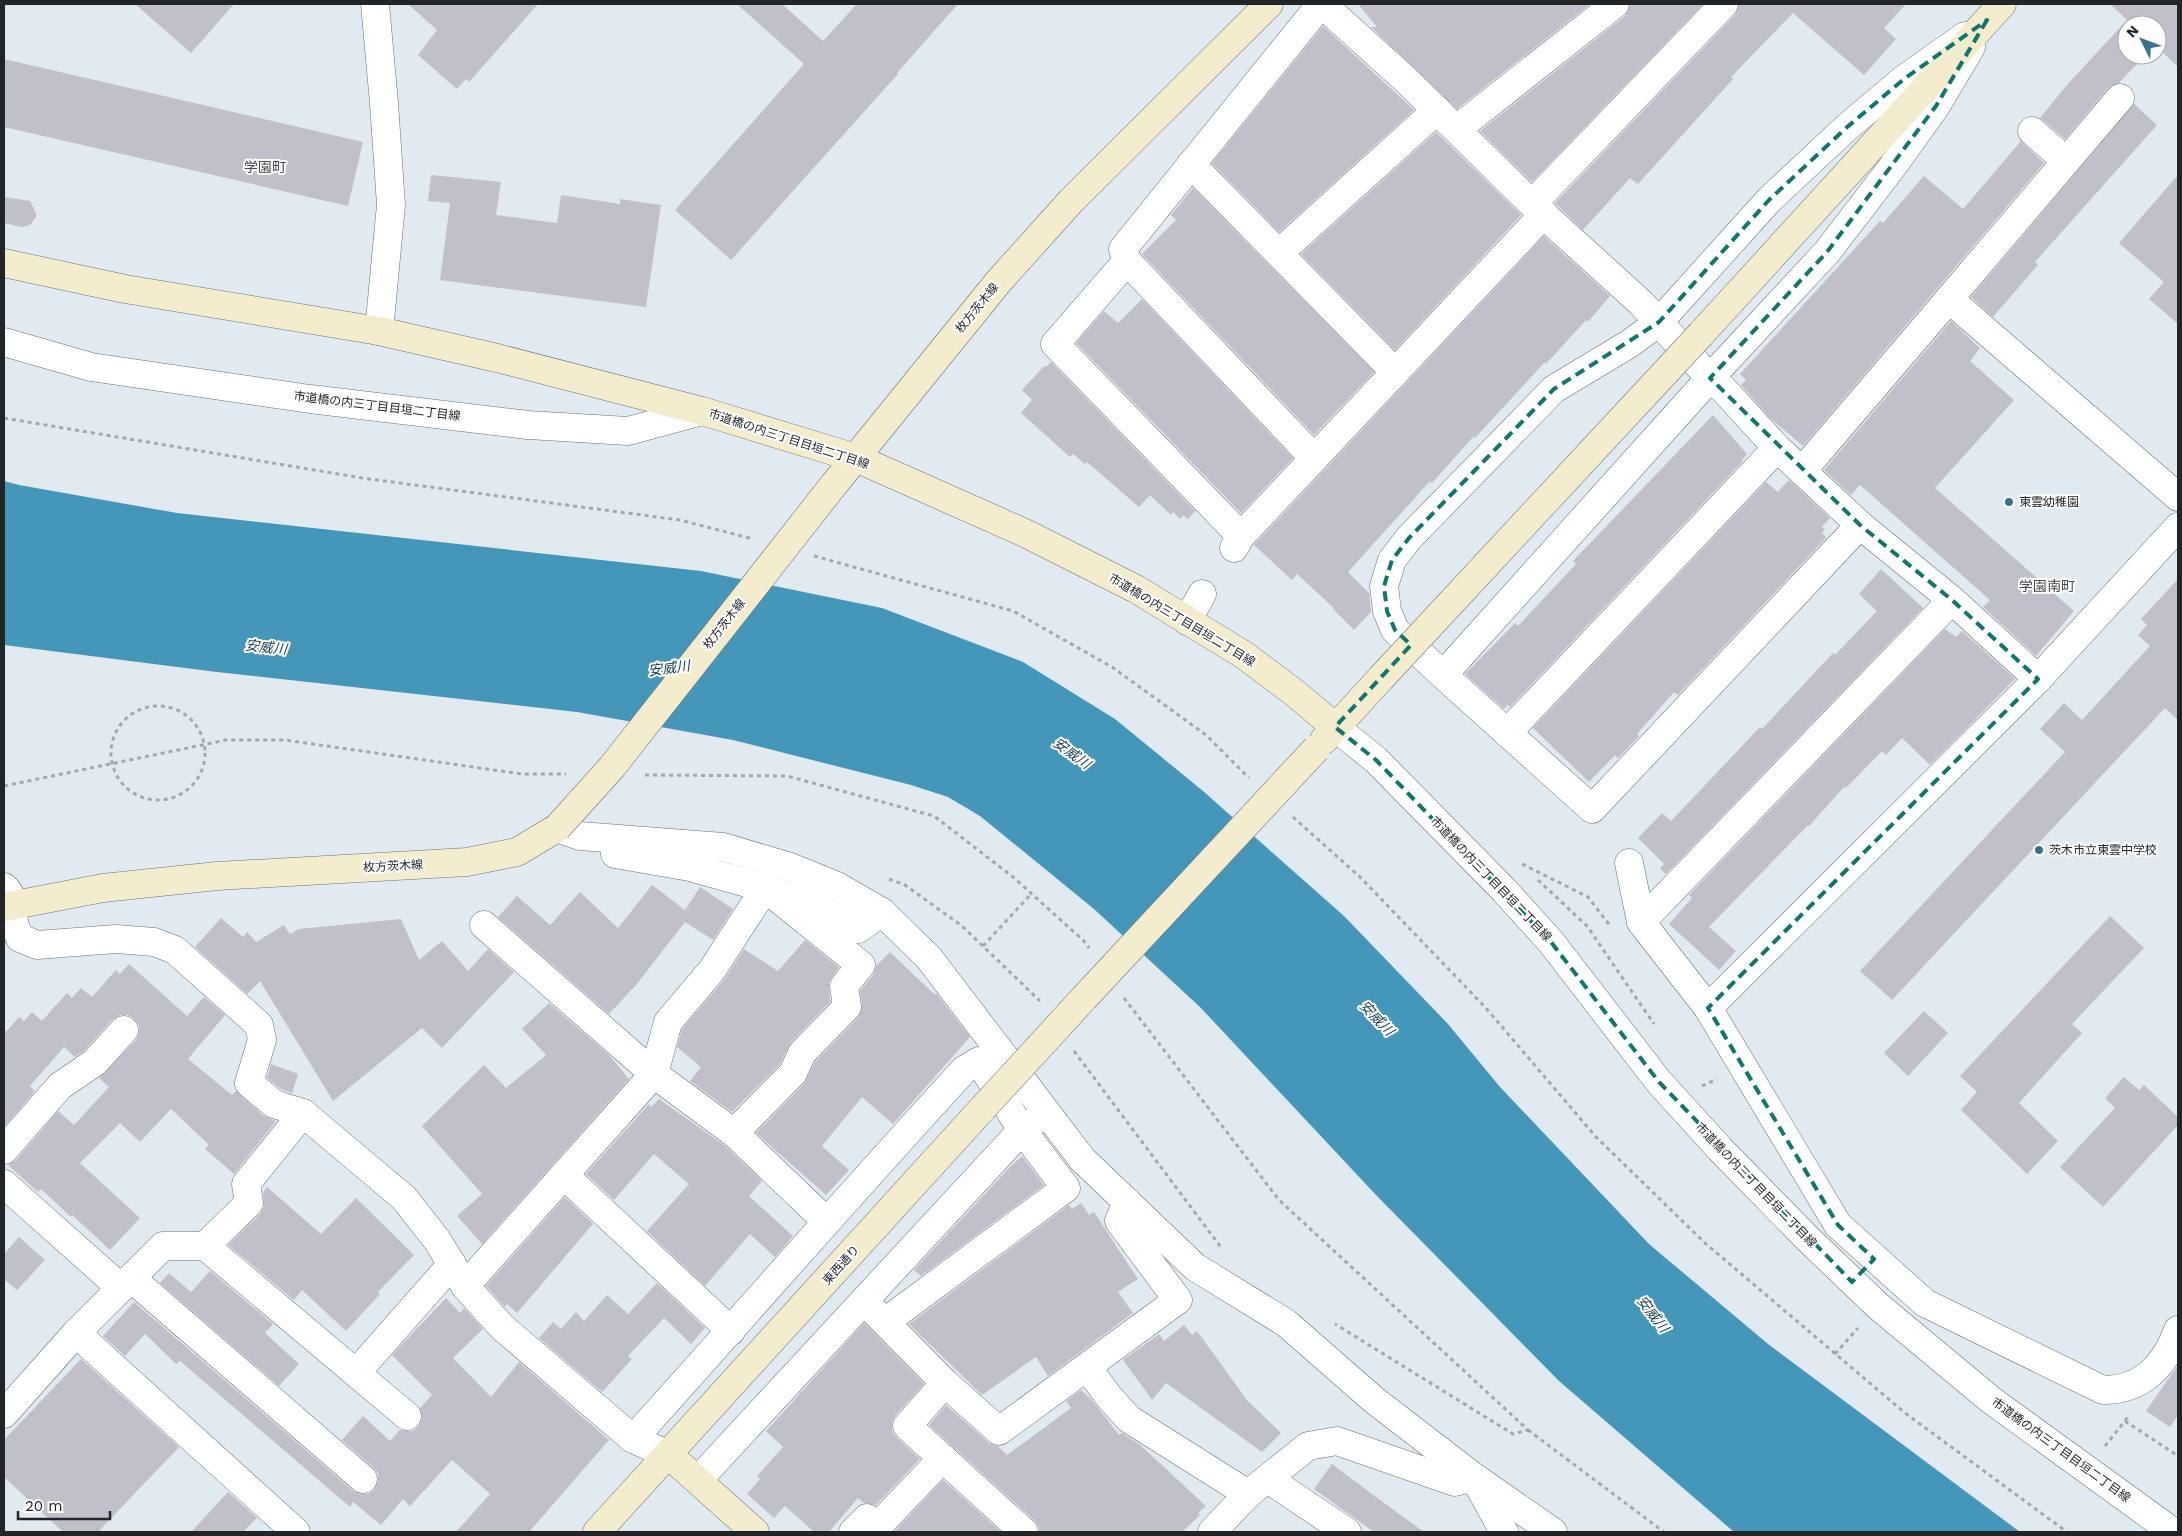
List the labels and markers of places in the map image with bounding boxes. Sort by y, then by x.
place label: 東雲幼稚園 [2019,495,2079,509]
marker: 東雲幼稚園 [2003,496,2015,508]
place label: 茨木市立東雲中学校 [2049,843,2157,857]
marker: 茨木市立東雲中学校 [2033,844,2045,856]

